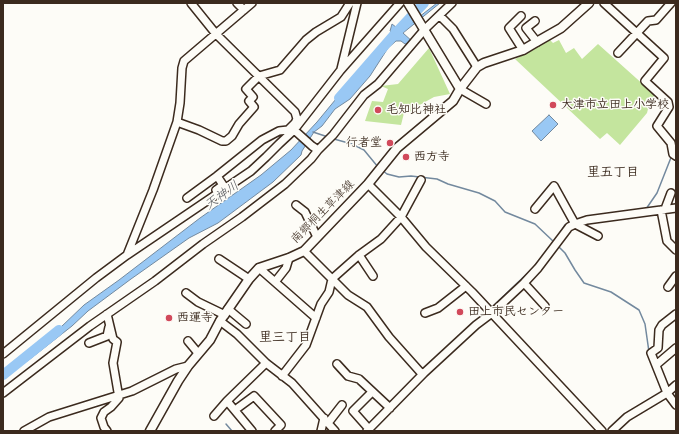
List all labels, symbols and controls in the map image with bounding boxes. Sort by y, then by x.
place label: 大津市立田上小学校 [561,98,669,112]
marker: 大津市立田上小学校 [548,100,558,110]
place label: 毛知比神社 [386,103,446,117]
marker: 毛知比神社 [373,105,383,115]
place label: 行者堂 [346,136,382,150]
marker: 行者堂 [385,138,395,148]
place label: 西方寺 [414,150,450,164]
marker: 西方寺 [401,152,411,162]
district label: 里五丁目 [587,165,639,181]
street label: 南郷桐生草津線 [288,177,358,247]
water label: 天神川 [202,178,242,214]
place label: 田上市民センター [468,305,564,319]
marker: 田上市民センター [455,307,465,317]
place label: 西運寺 [177,311,213,325]
marker: 西運寺 [164,313,174,323]
district label: 里三丁目 [259,330,311,346]

